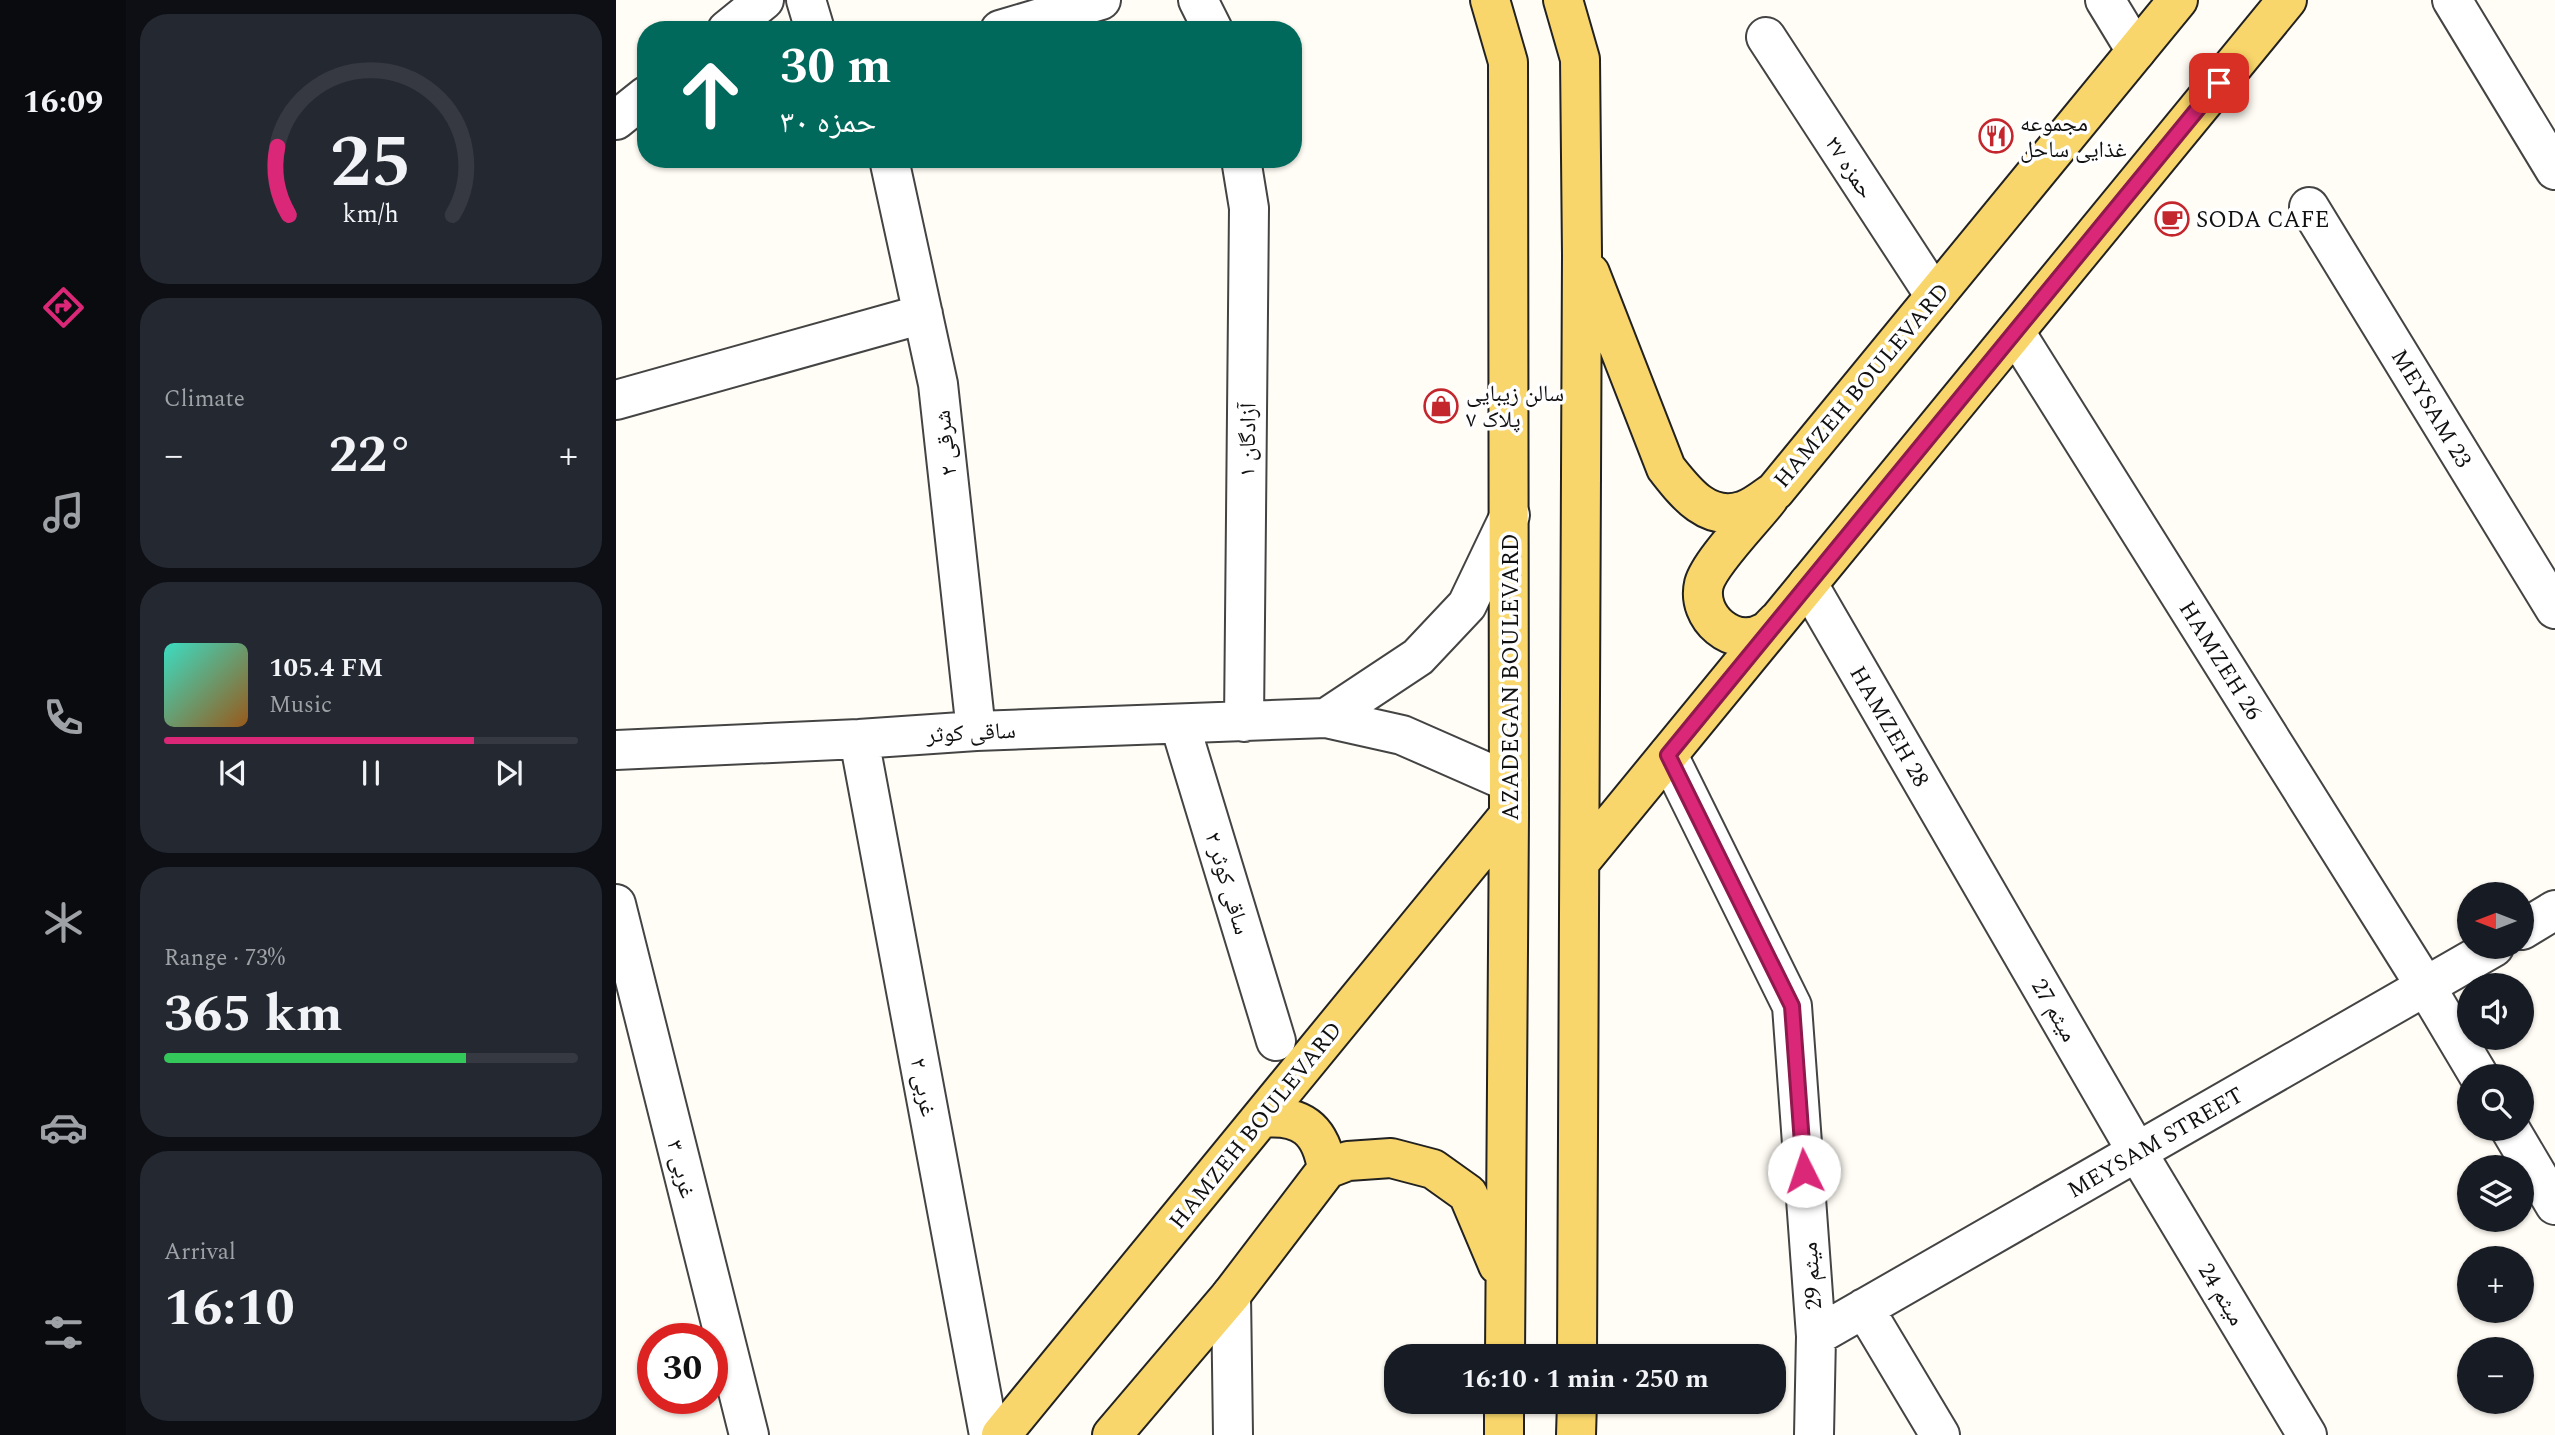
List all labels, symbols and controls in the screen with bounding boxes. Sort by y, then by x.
text: 30 m [780,30,891,105]
icon: ahead [665,49,756,140]
pin [2189,53,2249,113]
icon: arrive [2200,64,2238,102]
text: 16:09 [23,78,103,127]
text: حمزه ۳۰ [780,98,876,147]
place label: مجموعه غذایی ساحل [2020,107,2127,168]
text: 25 [330,108,412,219]
restaurant icon: مجموعه غذایی ساحل [1977,117,2015,155]
street label: حمزه ۲۷ [1815,129,1882,206]
text: km/h [343,196,399,234]
cafe icon: SODA CAFE [2153,200,2191,238]
place label: SODA CAFE [2196,203,2330,238]
street label: HAMZEH BOULEVARD [1766,276,1959,496]
icon: directions [39,283,88,332]
street label: MEYSAM 23 [2381,343,2480,475]
place label: سالن زیبایی پلاک ۷ [1466,377,1564,438]
text: Climate [164,382,245,417]
shop icon: سالن زیبایی پلاک ۷ [1422,387,1460,425]
street label: آزادگان ۱ [1230,401,1267,477]
street label: ۲ شرقی [926,408,967,477]
text: 22° [329,416,413,495]
text: − [164,427,183,485]
text: + [559,427,578,485]
icon: music [39,488,88,537]
street label: AZADEGAN BOULEVARD [1494,533,1529,821]
street label: HAMZEH 26 [2169,594,2270,727]
text: 105.4 FM [269,648,383,688]
street label: HAMZEH 28 [1840,659,1938,794]
text: Music [269,688,332,723]
icon: phone [39,693,88,742]
street label: ساقی کوثر [924,714,1017,753]
icon: previous [214,754,252,792]
icon: pause [352,754,390,792]
icon: next [490,754,528,792]
street label: ساقی کوثر ۲ [1194,828,1259,939]
north arrow [2457,882,2534,959]
map controls [2457,882,2534,1414]
icon: climate [39,898,88,947]
text: Range · 73% [164,941,285,976]
street label: میثم 27 [2022,973,2086,1049]
button: sound [2457,973,2534,1050]
text: 365 km [164,975,343,1054]
street label: HAMZEH BOULEVARD [1161,1014,1351,1238]
street label: ۲ غربی [900,1055,945,1120]
button: search [2457,1064,2534,1141]
street label: MEYSAM STREET [2061,1079,2250,1208]
icon: car [39,1103,88,1152]
position arrow [1767,1134,1841,1208]
street label: ۳ غربی [656,1136,705,1203]
button: layers [2457,1155,2534,1232]
text: Arrival [164,1235,236,1270]
street label: میثم 29 [1793,1241,1832,1311]
button: + [2457,1246,2534,1323]
street label: میثم 24 [2188,1257,2253,1333]
text: 16:10 [164,1269,295,1348]
icon: filters [39,1308,88,1357]
speed limit sign: 30 [637,1323,728,1414]
button: − [2457,1337,2534,1414]
text: 16:10 · 1 min · 250 m [1461,1359,1709,1399]

